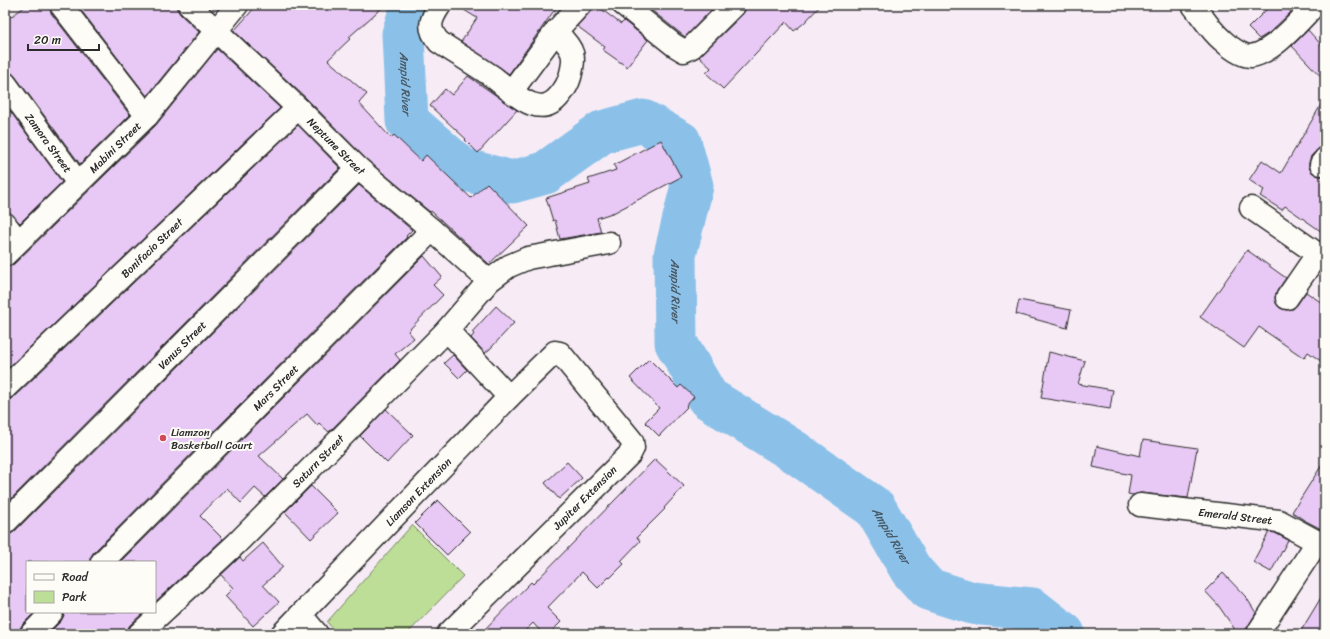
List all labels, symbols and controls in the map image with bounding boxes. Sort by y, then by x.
scale bar [28,26,99,52]
text: 20 m [34,29,61,51]
water label: Ampid River [393,51,418,118]
street label: Zamora Street [20,109,77,177]
street label: Neptune Street [303,113,370,180]
street label: Mabini Street [84,117,146,178]
street label: Bonifacio Street [116,213,188,282]
water label: Ampid River [664,258,687,325]
street label: Venus Street [153,316,211,374]
street label: Mars Street [248,360,303,415]
place label: Liamzon Basketball Court [171,423,253,455]
street label: Saturn Street [287,430,349,492]
marker: Liamzon Basketball Court [158,433,168,443]
street label: Liamson Extension [381,453,456,531]
street label: Jupiter Extension [548,461,622,535]
water label: Ampid River [865,502,918,570]
street label: Emerald Street [1197,502,1274,530]
legend [26,561,156,613]
text: Road [62,566,89,588]
text: Park [62,586,87,608]

